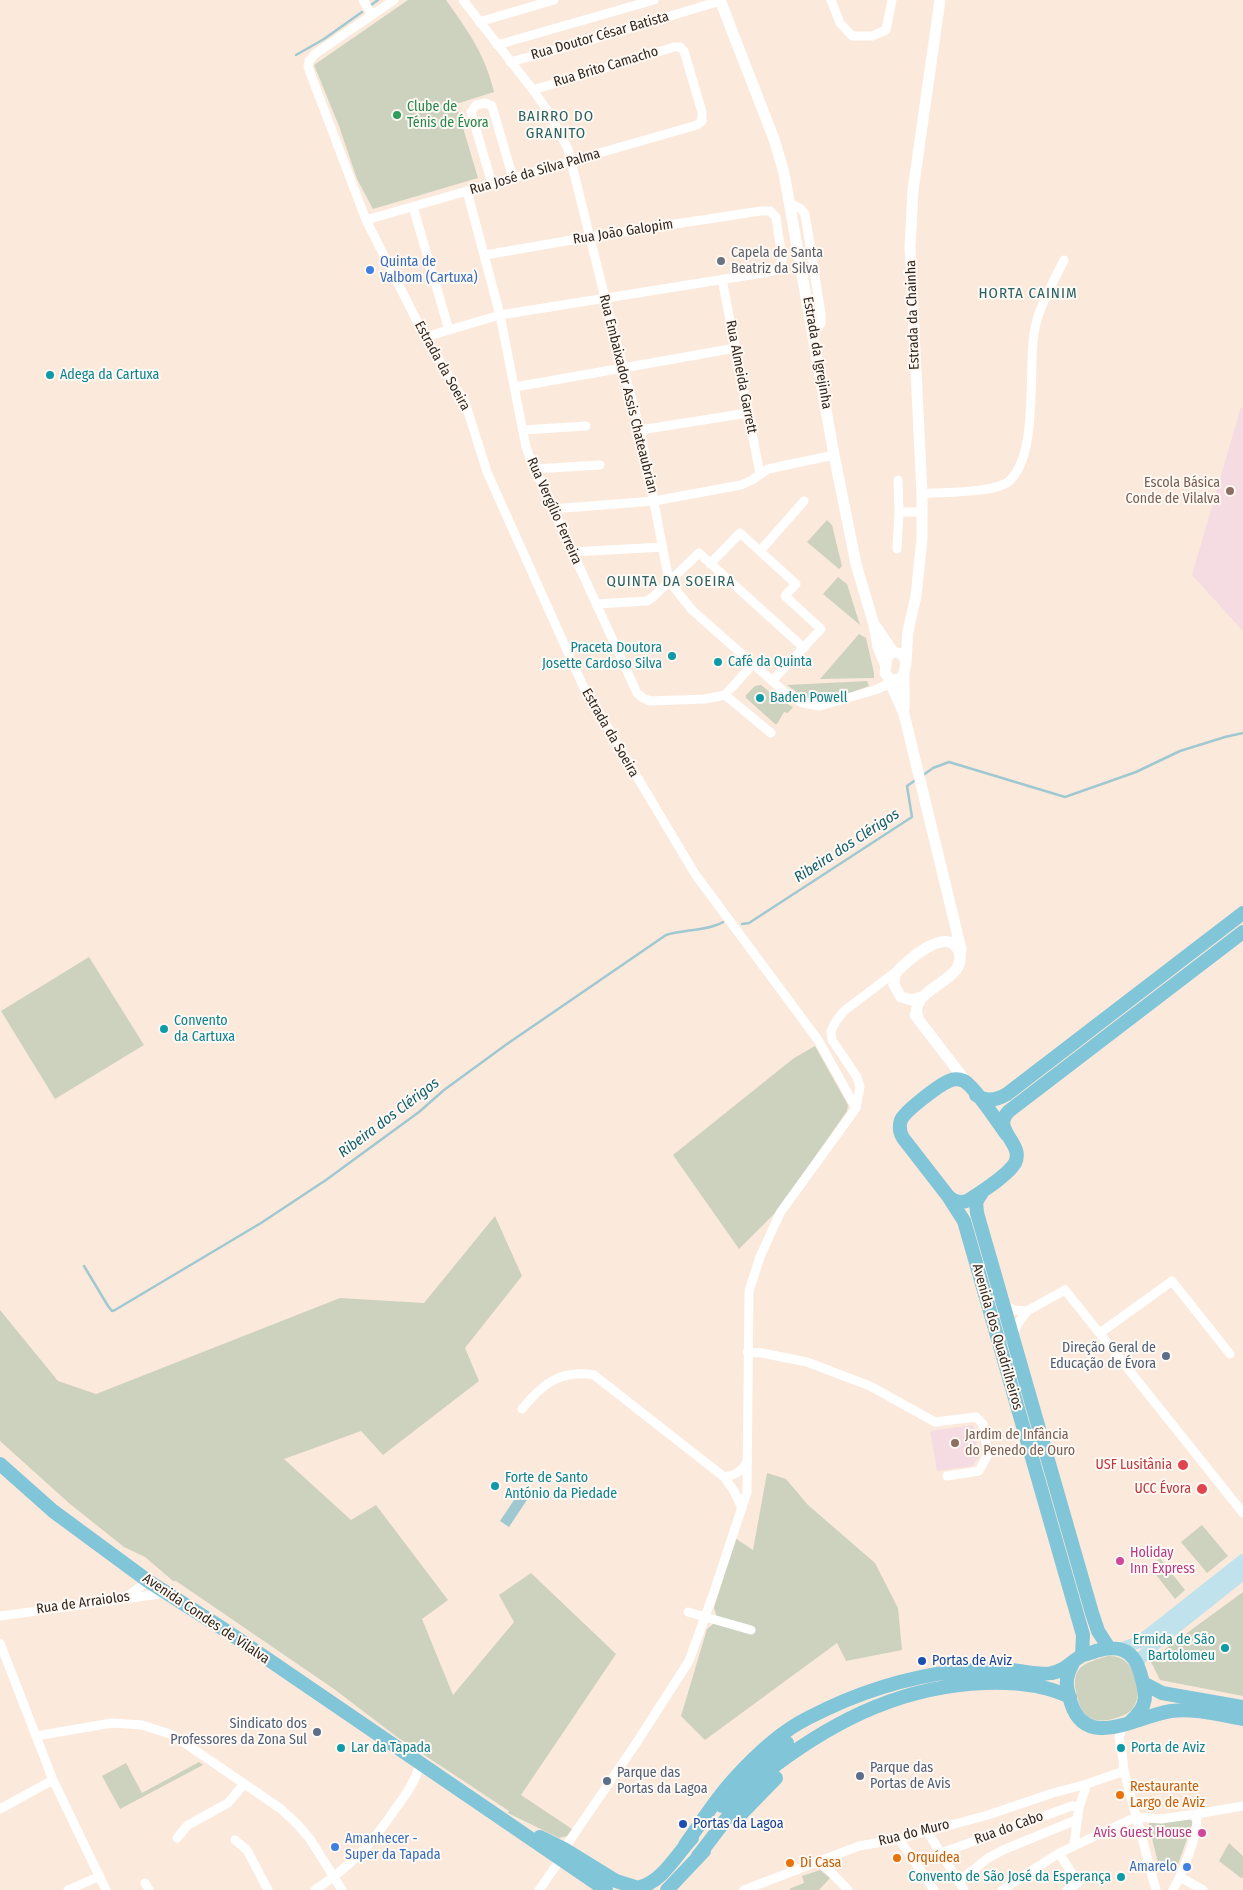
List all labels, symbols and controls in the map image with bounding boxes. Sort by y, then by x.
street label: Rua Doutor César Batista [529,8,671,64]
street label: Rua Brito Camacho [552,43,660,91]
place label: Clube de Ténis de Évora [407,99,489,132]
district label: BAIRRO DO GRANITO [517,108,595,143]
marker: Clube de Ténis de Évora [391,109,403,121]
street label: Rua José da Silva Palma [468,145,602,199]
street label: Rua João Galopim [572,216,674,248]
place label: Capela de Santa Beatriz da Silva [731,245,823,278]
place label: Quinta de Valbom (Cartuxa) [380,254,478,286]
marker: Capela de Santa Beatriz da Silva [715,255,727,267]
street label: Estrada da Chainha [903,260,923,370]
marker: Quinta de Valbom (Cartuxa) [364,264,376,276]
district label: HORTA CAINIM [977,285,1079,303]
street label: Rua Embaixador Assis Chateaubrian [595,293,661,495]
street label: Estrada da Igrejinha [799,295,835,411]
street label: Estrada da Soeira [410,318,474,414]
street label: Rua Almeida Garrett [722,319,760,435]
place label: Adega da Cartuxa [60,367,159,383]
marker: Adega da Cartuxa [44,369,56,381]
street label: Rua Vergílio Ferreira [523,455,585,567]
place label: Escola Básica Conde de Vilalva [1126,475,1220,508]
marker: Escola Básica Conde de Vilalva [1224,485,1236,497]
district label: QUINTA DA SOEIRA [605,573,737,591]
place label: Praceta Doutora Josette Cardoso Silva [542,640,662,672]
marker: Praceta Doutora Josette Cardoso Silva [666,650,678,662]
place label: Café da Quinta [728,654,812,670]
marker: Café da Quinta [712,656,724,668]
street label: Estrada da Soeira [578,686,642,780]
place label: Baden Powell [770,690,847,706]
marker: Baden Powell [754,692,766,704]
water label: Ribeira dos Clérigos [791,805,903,887]
place label: Convento da Cartuxa [174,1013,235,1046]
marker: Convento da Cartuxa [158,1023,170,1035]
water label: Ribeira dos Clérigos [335,1074,443,1162]
street label: Avenida dos Quadrilheiros [968,1262,1026,1412]
place label: Direção Geral de Educação de Évora [1050,1340,1156,1372]
marker: Direção Geral de Educação de Évora [1160,1350,1172,1362]
place label: Jardim de Infância do Penedo de Ouro [965,1427,1075,1460]
marker: Jardim de Infância do Penedo de Ouro [949,1437,961,1449]
place label: USF Lusitânia [1096,1457,1172,1473]
marker: USF Lusitânia [1176,1458,1190,1472]
place label: Forte de Santo António da Piedade [505,1470,617,1502]
marker: Forte de Santo António da Piedade [489,1480,501,1492]
place label: UCC Évora [1134,1481,1191,1497]
marker: UCC Évora [1195,1482,1209,1496]
place label: Holiday Inn Express [1130,1545,1195,1578]
marker: Holiday Inn Express [1114,1555,1126,1567]
street label: Avenida Condes de Vilalva [139,1570,273,1668]
street label: Rua de Arraiolos [35,1588,131,1618]
place label: Ermida de São Bartolomeu [1133,1632,1215,1664]
marker: Ermida de São Bartolomeu [1219,1642,1231,1654]
place label: Portas de Aviz [932,1653,1012,1669]
marker: Portas de Aviz [916,1655,928,1667]
place label: Sindicato dos Professores da Zona Sul [170,1716,307,1748]
marker: Sindicato dos Professores da Zona Sul [311,1726,323,1738]
place label: Lar da Tapada [351,1740,431,1756]
place label: Porta de Aviz [1131,1740,1205,1756]
marker: Lar da Tapada [335,1742,347,1754]
marker: Porta de Aviz [1115,1742,1127,1754]
place label: Parque das Portas de Avis [870,1760,950,1792]
place label: Parque das Portas da Lagoa [617,1765,708,1798]
marker: Parque das Portas de Avis [854,1770,866,1782]
marker: Parque das Portas da Lagoa [601,1775,613,1787]
place label: Restaurante Largo de Aviz [1130,1779,1205,1811]
marker: Restaurante Largo de Aviz [1114,1789,1126,1801]
street label: Rua do Cabo [972,1808,1046,1848]
place label: Portas da Lagoa [693,1816,784,1832]
street label: Rua do Muro [877,1816,951,1850]
marker: Portas da Lagoa [677,1818,689,1830]
place label: Avis Guest House [1093,1825,1192,1841]
marker: Avis Guest House [1196,1827,1208,1839]
place label: Amanhecer - Super da Tapada [345,1831,441,1864]
marker: Amanhecer - Super da Tapada [329,1841,341,1853]
place label: Orquídea [907,1850,960,1866]
marker: Orquídea [891,1852,903,1864]
place label: Di Casa [800,1855,841,1871]
marker: Di Casa [784,1857,796,1869]
place label: Amarelo [1130,1859,1177,1875]
marker: Amarelo [1181,1861,1193,1873]
place label: Convento de São José da Esperança [909,1869,1111,1885]
marker: Convento de São José da Esperança [1115,1871,1127,1883]

